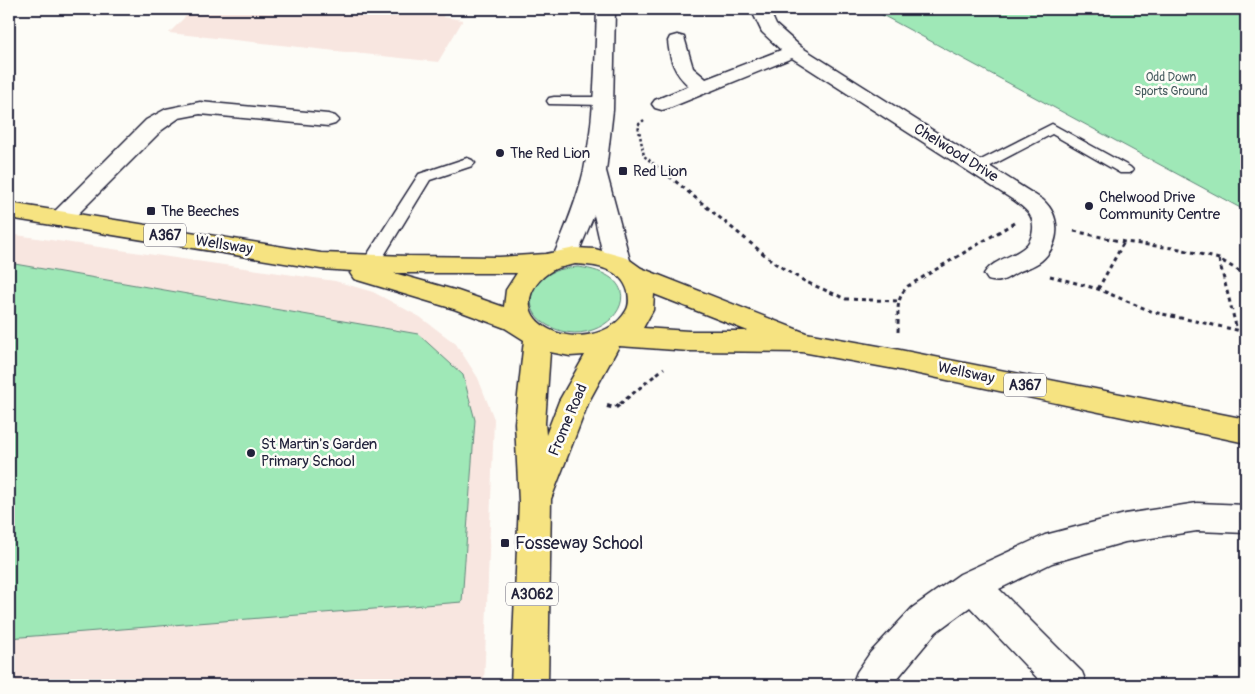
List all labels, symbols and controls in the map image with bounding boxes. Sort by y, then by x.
park label: Odd Down Sports Ground [1134,70,1208,99]
street label: Chelwood Drive [910,119,1002,187]
place label: The Red Lion [510,144,590,163]
marker: The Red Lion [494,147,506,159]
place label: Red Lion [633,162,687,181]
marker: Red Lion [617,165,629,177]
place label: Chelwood Drive Community Centre [1099,188,1221,224]
marker: Chelwood Drive Community Centre [1083,200,1095,212]
place label: The Beeches [161,202,239,221]
marker: The Beeches [145,205,157,217]
road number: A367 [144,224,186,246]
street label: Wellsway [194,231,254,259]
street label: Wellsway [936,358,997,388]
road number: A367 [1004,374,1046,396]
street label: Frome Road [544,381,592,459]
place label: St Martin's Garden Primary School [261,435,377,471]
marker: St Martin's Garden Primary School [245,447,257,459]
place label: Fosseway School [515,532,643,555]
marker: Fosseway School [499,537,511,549]
road number: A3062 [506,582,558,606]

